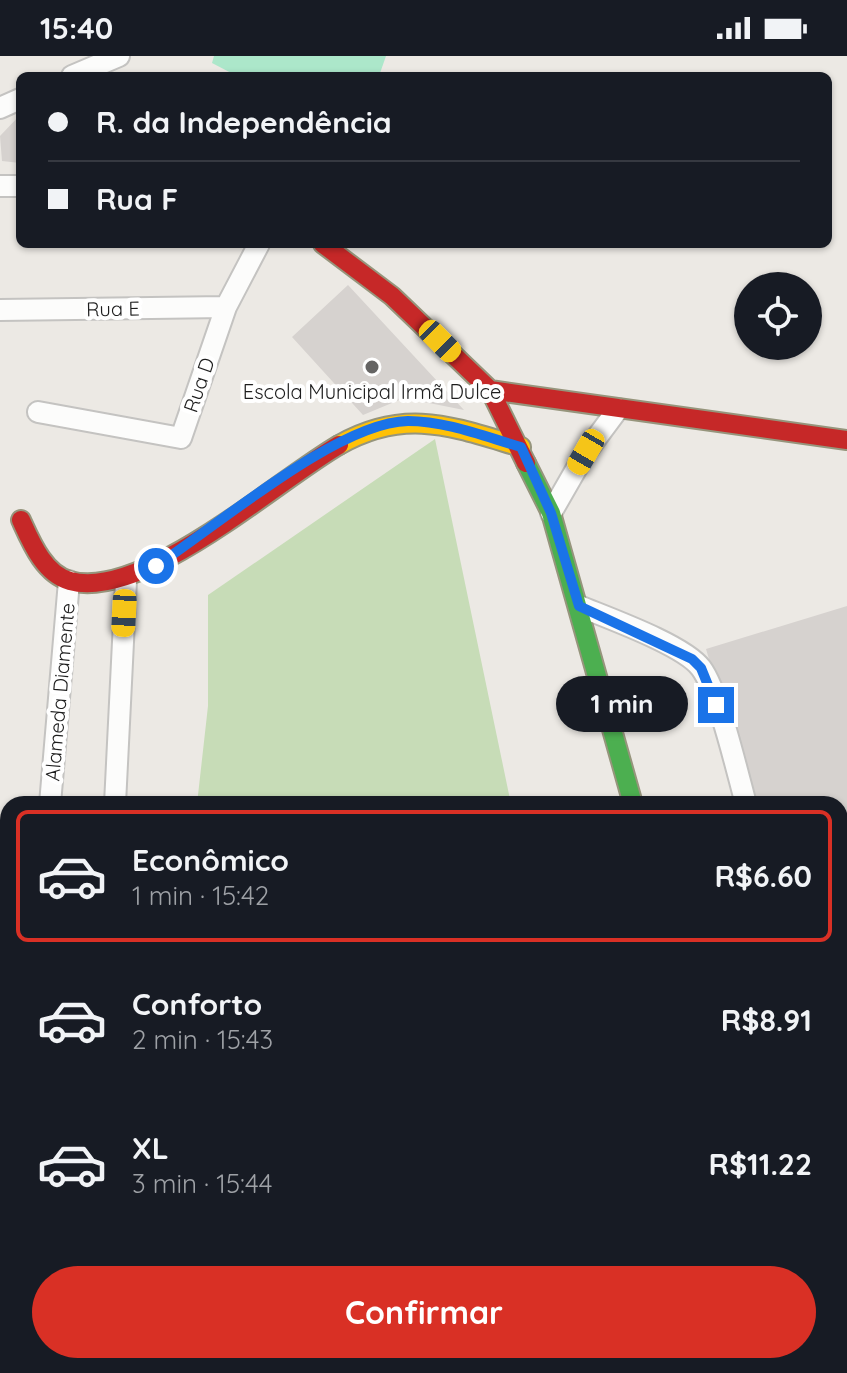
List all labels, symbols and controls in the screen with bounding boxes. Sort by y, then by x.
text: 15:40 [40,9,113,47]
text: R. da Independência [96,103,392,141]
text: Rua F [96,180,178,218]
map controls [734,272,822,360]
button: locate [734,272,822,360]
street label: Rua E [86,296,140,321]
car [415,316,465,366]
street label: Rua D [178,354,220,416]
marker: Escola Municipal Irmã Dulce [363,358,381,376]
place label: Escola Municipal Irmã Dulce [243,379,501,404]
car [564,425,608,479]
route start [138,548,174,584]
car [111,588,137,638]
street label: Alameda Diamente [39,602,80,782]
callout: 1 min [556,677,688,733]
text: 1 min [591,687,654,720]
route end [698,687,734,723]
icon: car [36,840,108,912]
text: Econômico [132,841,289,879]
text: R$6.60 [714,857,812,895]
text: 1 min · 15:42 [132,879,269,912]
icon: car [36,984,108,1056]
text: Conforto [132,985,262,1023]
text: R$8.91 [721,1001,812,1039]
text: 2 min · 15:43 [132,1023,273,1056]
icon: car [36,1128,108,1200]
text: XL [132,1129,169,1167]
text: R$11.22 [709,1145,812,1183]
text: 3 min · 15:44 [132,1167,272,1200]
button: Confirmar [32,1266,816,1358]

